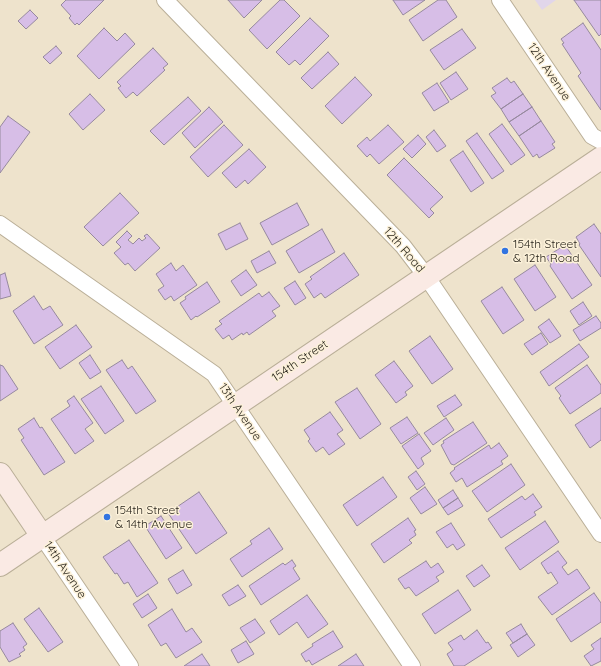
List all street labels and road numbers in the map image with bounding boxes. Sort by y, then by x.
street label: 12th Avenue [524,40,574,104]
street label: 12th Road [381,225,427,275]
street label: 154th Street [269,337,331,385]
street label: 13th Avenue [216,381,264,443]
street label: 14th Avenue [41,539,89,601]

